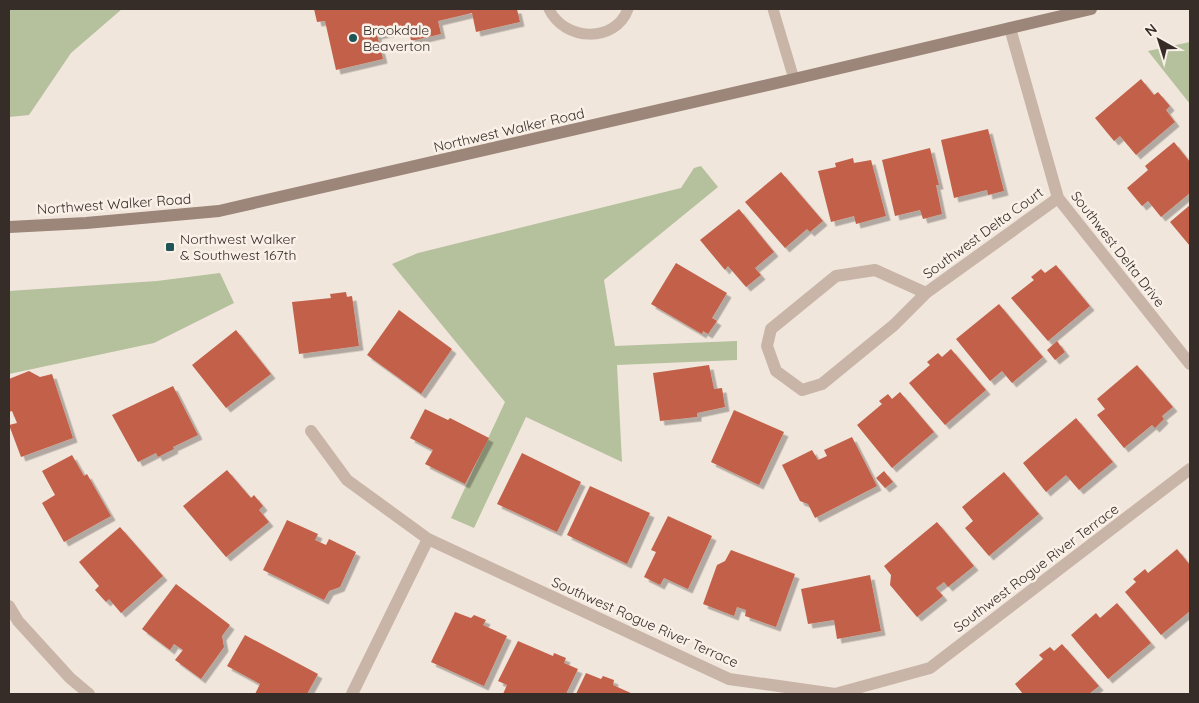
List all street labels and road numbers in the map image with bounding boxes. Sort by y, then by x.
street label: Northwest Walker Road [432,104,586,156]
street label: Southwest Delta Court [919,183,1047,283]
street label: Southwest Delta Drive [1067,187,1169,311]
street label: Northwest Walker Road [36,190,192,218]
street label: Southwest Rogue River Terrace [950,500,1122,636]
street label: Southwest Rogue River Terrace [549,573,741,671]

